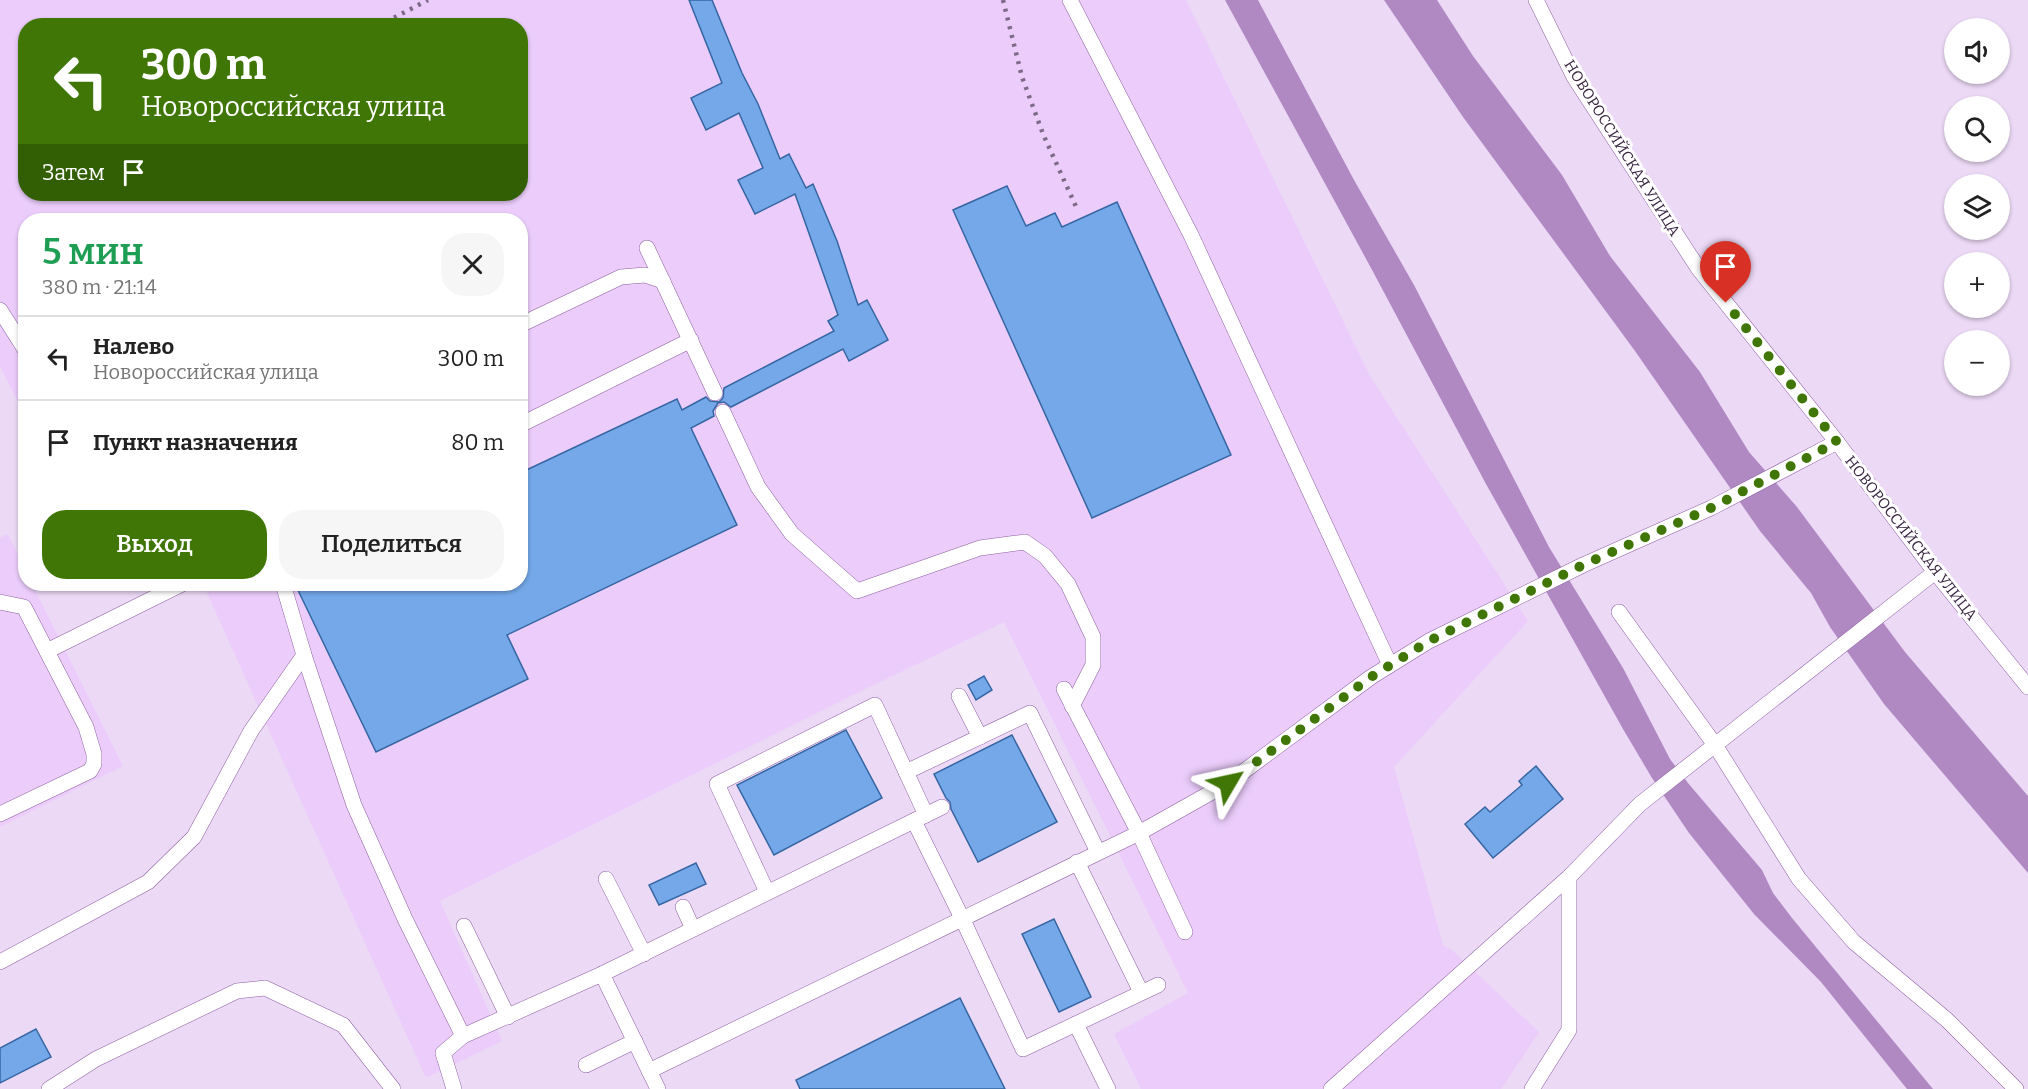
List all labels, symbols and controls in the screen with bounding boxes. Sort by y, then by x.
map controls [1944,18,2010,396]
button: sound [1944,18,2010,84]
text: 300 m [141,40,266,90]
icon: left [42,42,120,120]
street label: НОВОРОССИЙСКАЯ УЛИЦА [1560,57,1684,240]
text: Новороссийская улица [141,91,446,123]
button: search [1944,96,2010,162]
icon: arrive [117,156,150,189]
text: Затем [42,159,105,186]
button: layers [1944,174,2010,240]
text: 5 мин [42,230,143,274]
button: close [441,233,504,296]
pin [1700,241,1751,303]
icon: arrive [1709,250,1742,283]
button: + [1944,252,2010,318]
text: 380 m · 21:14 [42,275,157,299]
button: − [1944,330,2010,396]
text: Налево [93,333,174,360]
icon: left [42,342,75,375]
text: 300 m [438,345,504,372]
text: Новороссийская улица [93,360,319,384]
icon: arrive [42,426,75,459]
text: Пункт назначения [93,429,298,456]
text: 80 m [451,429,504,456]
street label: НОВОРОССИЙСКАЯ УЛИЦА [1841,452,1981,624]
button: Выход [42,510,267,579]
button: Поделиться [279,510,504,579]
position arrow [1196,751,1260,815]

